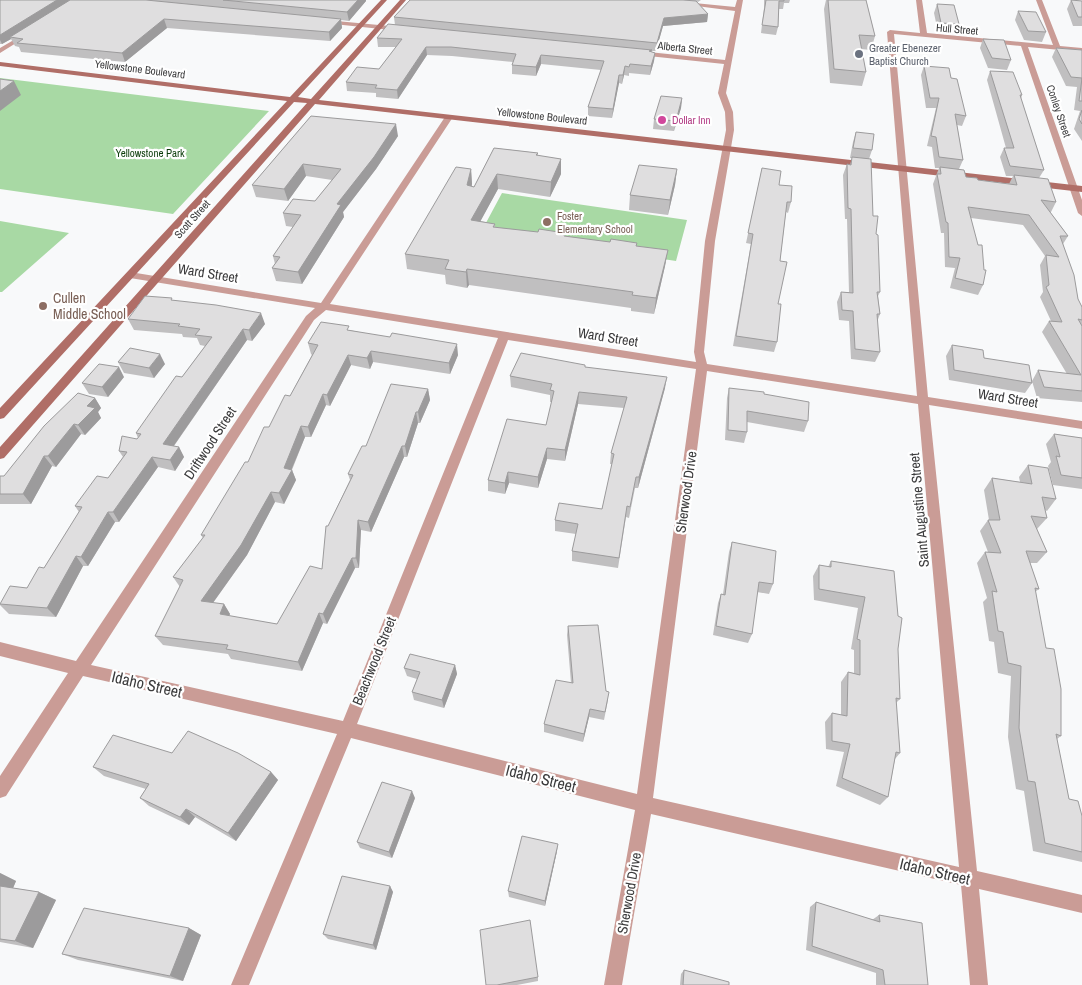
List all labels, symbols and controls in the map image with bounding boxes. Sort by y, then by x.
street label: Hull Street [935,20,979,38]
street label: Alberta Street [656,38,714,58]
place label: Greater Ebenezer Baptist Church [869,41,941,68]
marker: Greater Ebenezer Baptist Church [853,48,865,60]
street label: Yellowstone Boulevard [94,57,186,81]
street label: Conley Street [1043,83,1075,140]
street label: Yellowstone Boulevard [496,104,588,128]
place label: Dollar Inn [672,113,711,127]
marker: Dollar Inn [656,114,668,126]
park label: Yellowstone Park [116,146,185,160]
street label: Scott Street [171,196,213,241]
place label: Foster Elementary School [557,209,633,236]
marker: Foster Elementary School [541,216,553,228]
street label: Ward Street [177,259,239,287]
place label: Cullen Middle School [53,289,126,323]
marker: Cullen Middle School [37,300,49,312]
street label: Ward Street [577,323,639,351]
street label: Ward Street [977,384,1039,412]
street label: Driftwood Street [180,403,240,483]
street label: Sherwood Drive [671,450,701,534]
street label: Saint Augustine Street [905,452,933,568]
street label: Beachwood Street [348,614,400,708]
street label: Idaho Street [110,665,185,703]
street label: Idaho Street [504,759,579,797]
street label: Sherwood Drive [613,851,645,935]
street label: Idaho Street [898,852,973,890]

